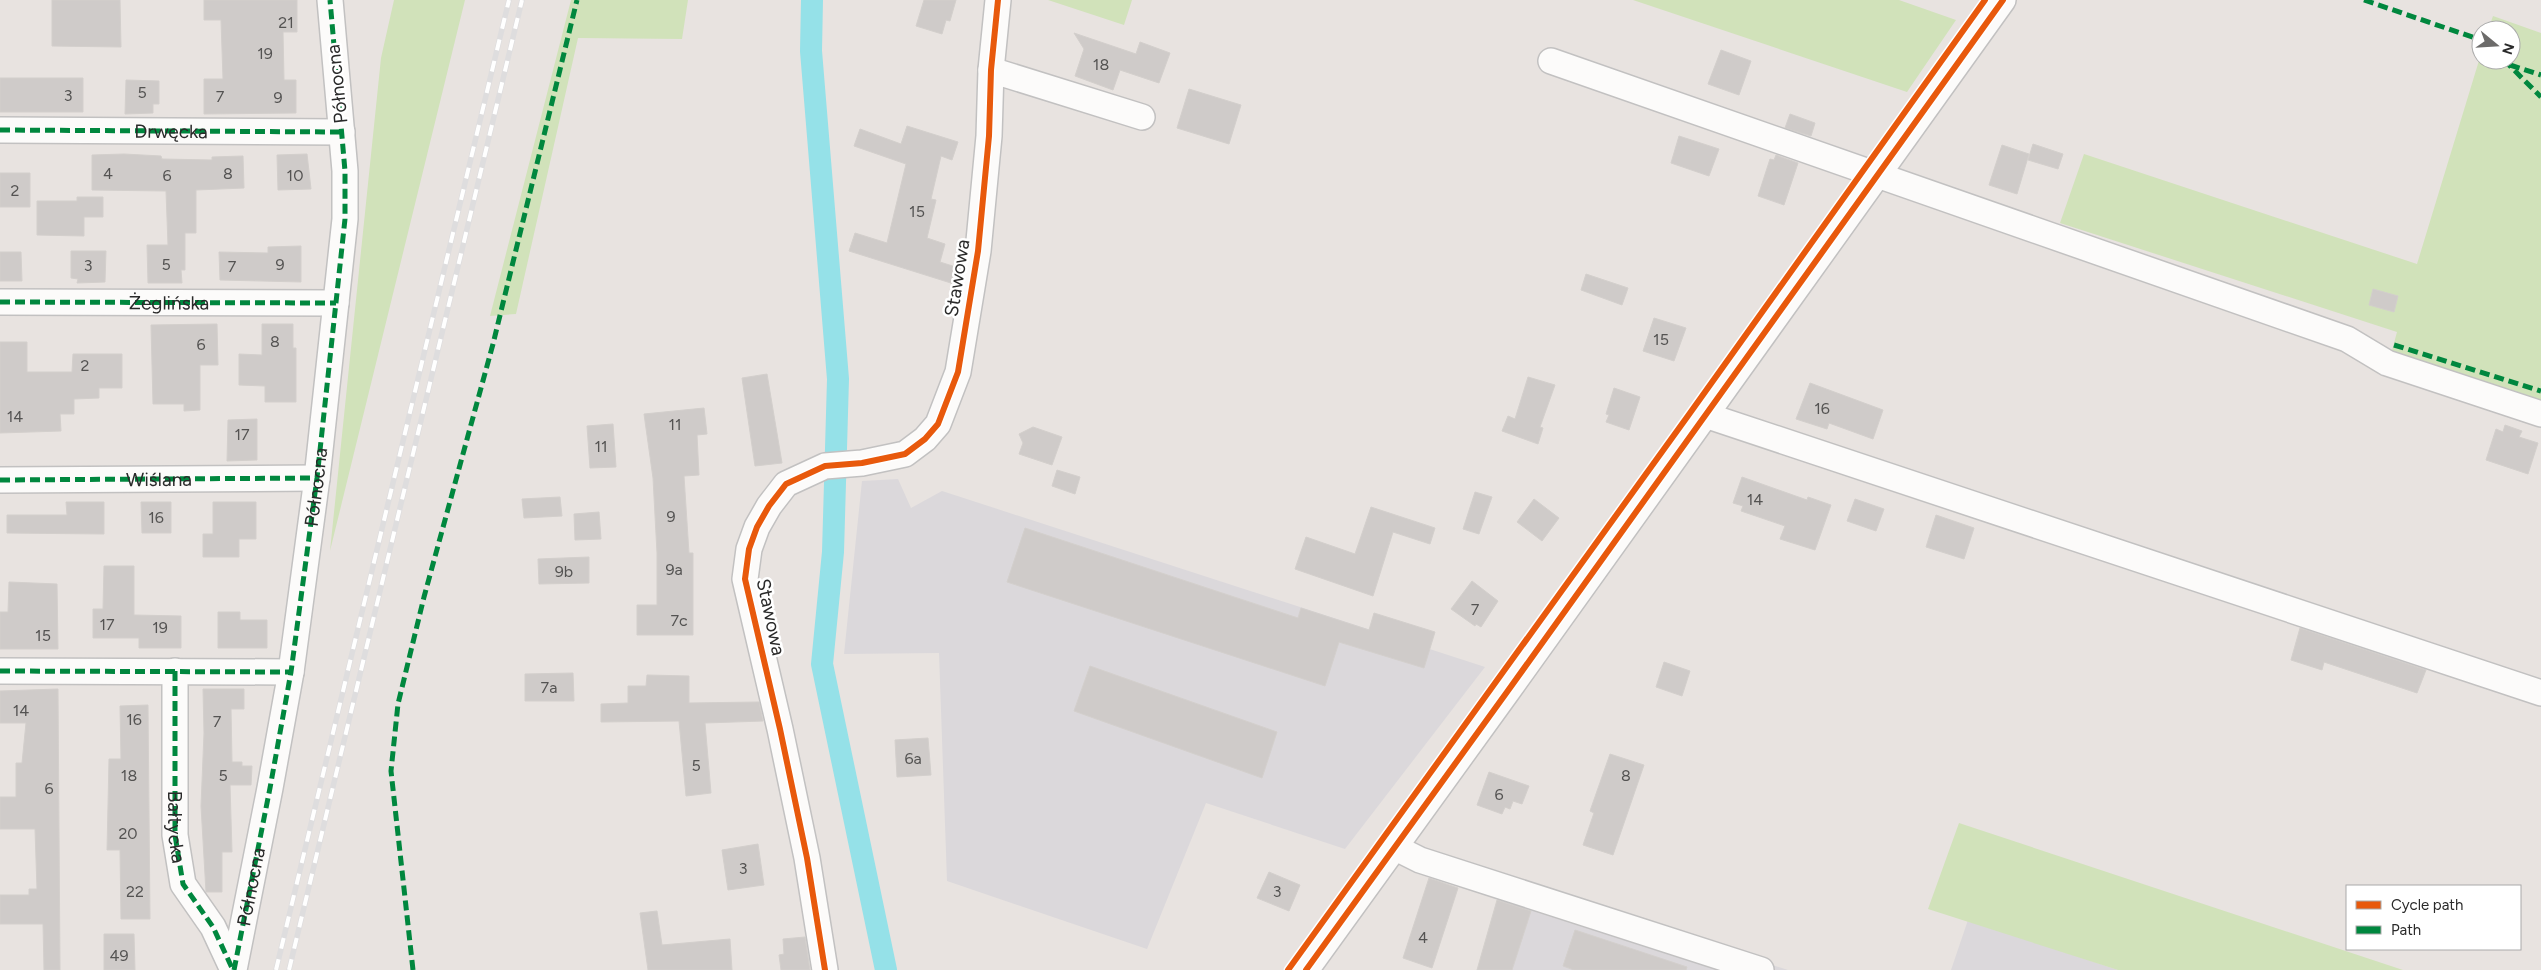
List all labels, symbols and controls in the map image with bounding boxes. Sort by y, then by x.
house number: 21 [278,13,294,32]
north arrow [2471,20,2521,70]
text: N [2498,41,2518,57]
street label: Północna [321,43,353,125]
house number: 19 [257,44,273,63]
house number: 18 [1093,55,1109,74]
house number: 5 [137,83,147,102]
house number: 3 [64,86,72,105]
house number: 7 [216,87,225,106]
house number: 9 [273,88,283,107]
street label: Drwęcka [134,119,208,143]
house number: 4 [103,164,113,183]
house number: 8 [223,164,233,183]
house number: 6 [162,166,172,185]
house number: 10 [287,166,303,185]
house number: 2 [11,181,19,200]
house number: 15 [909,202,925,221]
street label: Stawowa [940,238,974,318]
house number: 5 [161,255,171,274]
house number: 9 [275,255,285,274]
house number: 3 [84,256,92,275]
house number: 7 [228,257,237,276]
street label: Żeglińska [129,291,209,314]
house number: 15 [1653,330,1669,349]
house number: 8 [270,332,280,351]
house number: 6 [196,335,206,354]
house number: 2 [81,356,89,375]
house number: 16 [1814,399,1830,418]
house number: 14 [7,407,23,426]
house number: 11 [668,415,682,434]
house number: 17 [234,425,250,444]
house number: 11 [594,437,608,456]
street label: Północna [299,446,332,528]
street label: Wiślana [126,467,192,491]
house number: 14 [1747,490,1763,509]
house number: 9 [666,507,676,526]
house number: 16 [148,508,164,527]
house number: 9a [665,560,683,579]
house number: 9b [555,562,573,581]
street label: Stawowa [752,576,790,658]
house number: 7 [1471,600,1480,619]
house number: 7c [670,611,688,630]
house number: 17 [99,615,115,634]
house number: 19 [152,618,168,637]
house number: 15 [35,626,51,645]
house number: 7a [541,678,557,697]
house number: 14 [13,701,29,720]
house number: 16 [126,710,142,729]
house number: 7 [213,712,222,731]
house number: 6a [904,749,922,768]
house number: 5 [691,756,701,775]
house number: 18 [121,766,137,785]
house number: 5 [218,766,228,785]
house number: 8 [1621,766,1631,785]
house number: 6 [44,779,54,798]
house number: 6 [1494,785,1504,804]
street label: Bałtycka [164,791,191,865]
house number: 20 [118,824,138,843]
street label: Północna [232,845,269,928]
house number: 3 [739,859,747,878]
house number: 22 [126,882,144,901]
house number: 3 [1273,882,1281,901]
legend [2346,885,2521,950]
text: Cycle path [2391,896,2463,914]
text: Path [2391,921,2421,939]
house number: 4 [1418,928,1428,947]
house number: 49 [110,946,129,965]

